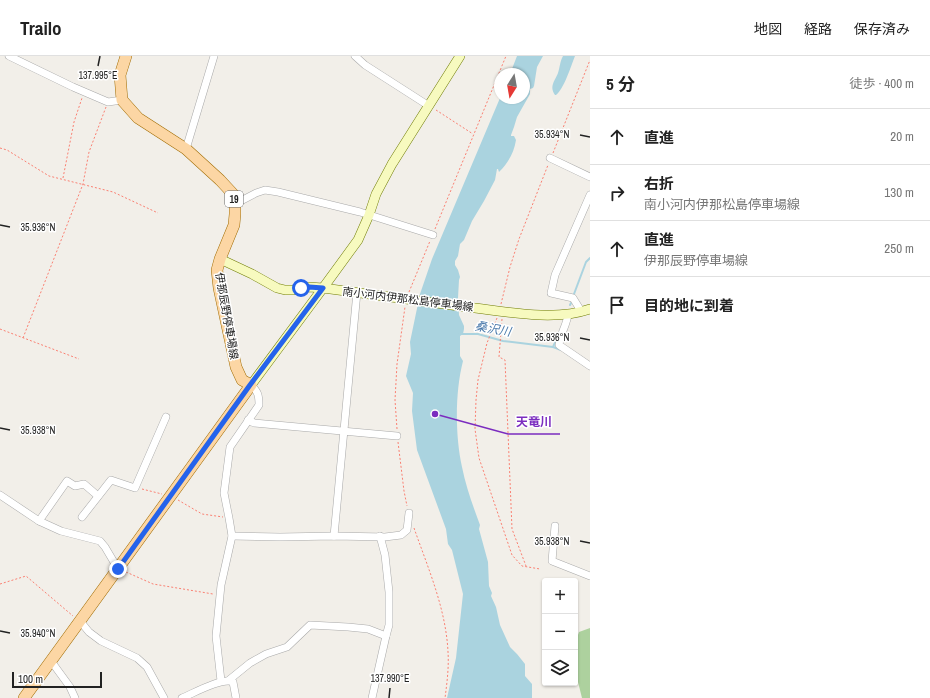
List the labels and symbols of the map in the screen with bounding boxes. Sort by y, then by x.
north arrow [494,68,530,104]
text: 137.995°E [78,69,118,82]
text: 35.934°N [535,128,570,141]
road number: 19 [225,191,243,207]
text: 35.936°N [21,221,56,234]
street label: 伊那辰野停車場線 [212,271,242,361]
route start [292,279,310,297]
street label: 南小河内伊那松島停車場線 [342,284,474,314]
water label: 桑沢川 [474,318,514,340]
text: 35.936°N [535,331,570,344]
callout: 天竜川 [508,410,560,434]
text: 天竜川 [516,414,552,430]
text: 35.938°N [21,424,56,437]
text: 35.938°N [535,535,570,548]
route end [109,560,127,578]
text: 35.940°N [21,627,56,640]
scale bar [12,670,102,689]
text: 137.990°E [370,672,410,685]

